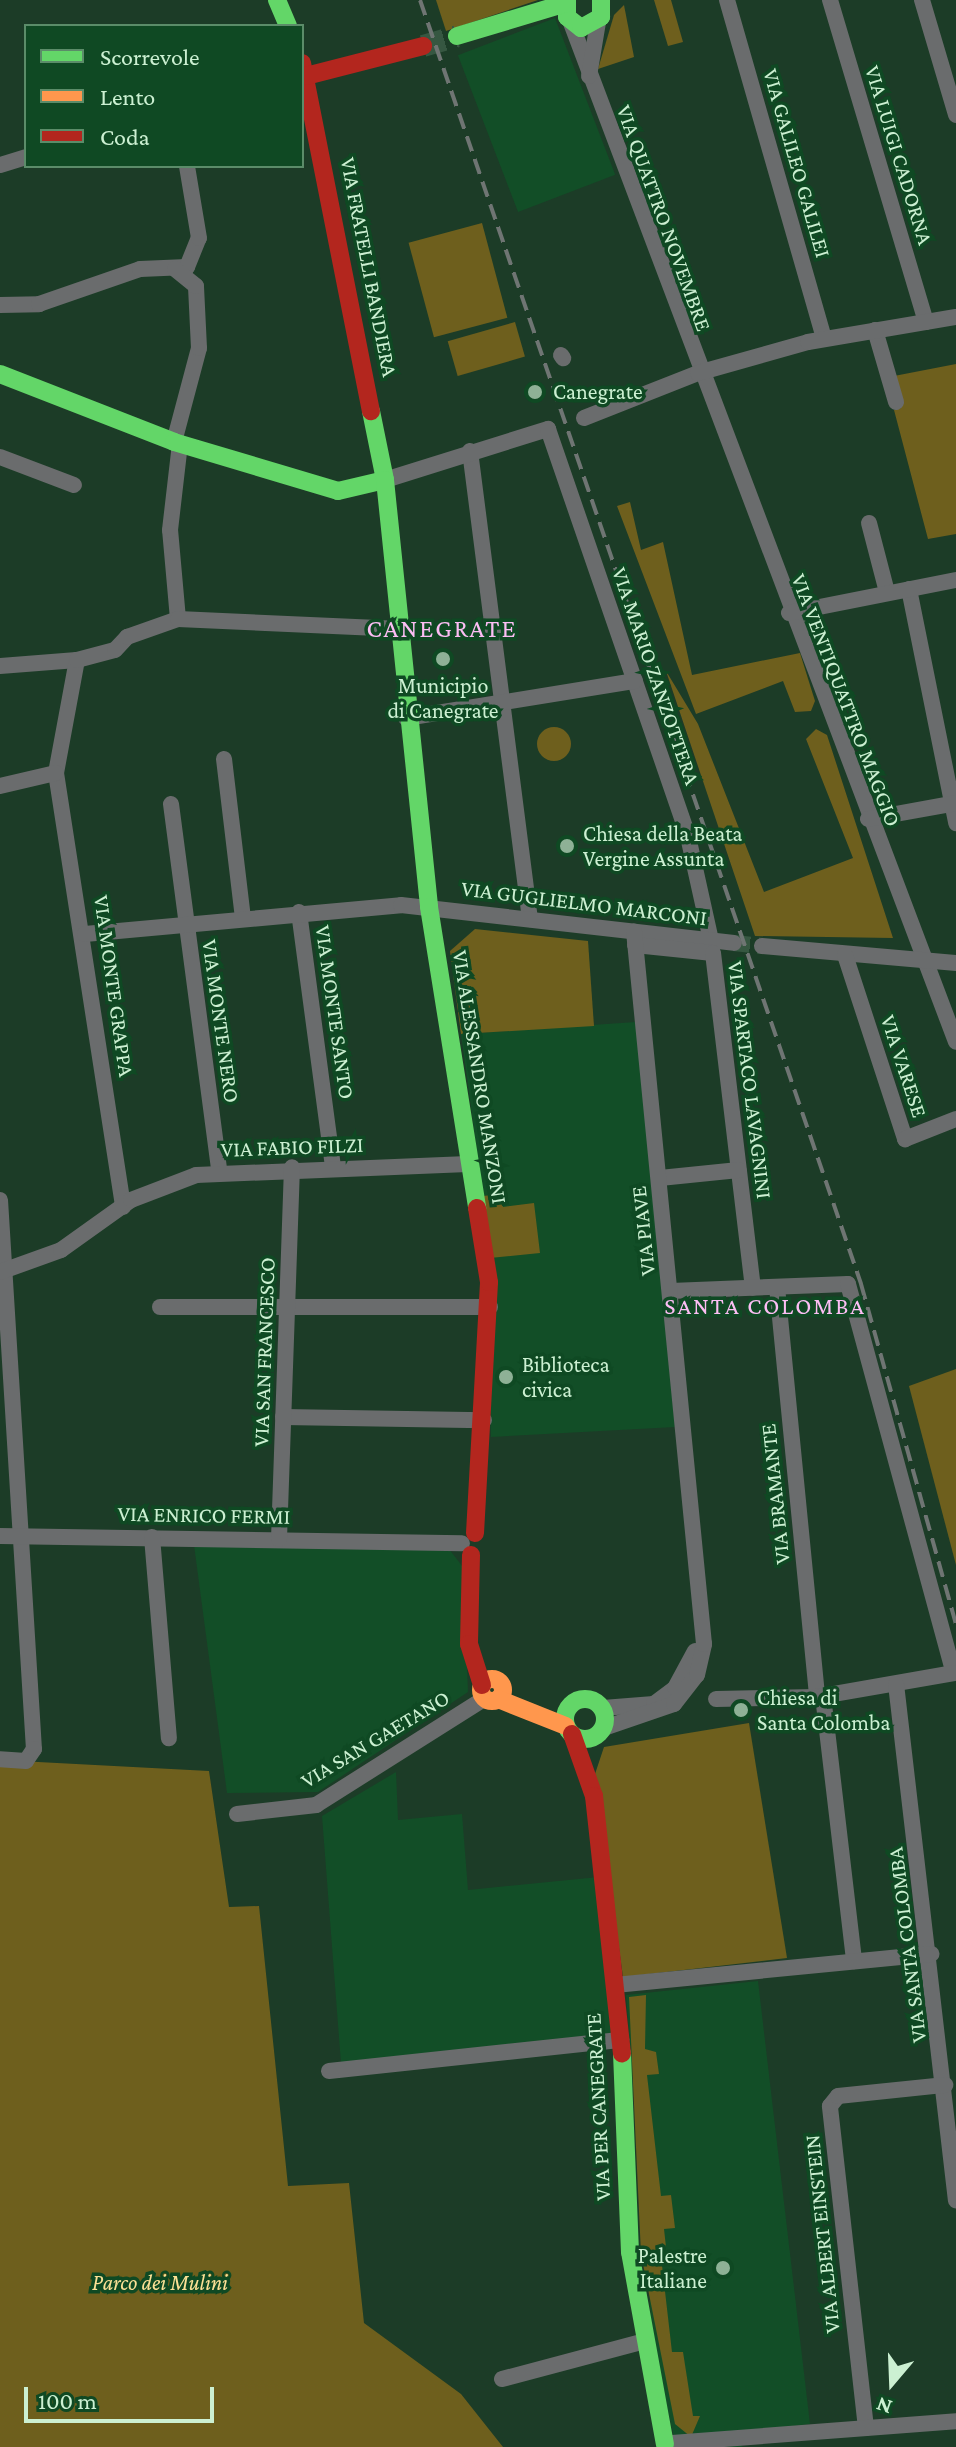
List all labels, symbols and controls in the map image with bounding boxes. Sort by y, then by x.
legend [24,24,304,168]
text: Scorrevole [100,43,200,70]
street label: VIA LUIGI CADORNA [859,62,939,248]
street label: VIA GALILEO GALILEI [757,66,837,260]
text: Lento [100,83,155,110]
street label: VIA QUATTRO NOVEMBRE [611,101,717,335]
text: Coda [100,123,150,150]
street label: VIA FRATELLI BANDIERA [335,155,403,379]
place label: Canegrate [553,379,643,405]
marker: Canegrate [524,381,546,403]
street label: VIA MARIO ZANZOTTERA [606,564,706,788]
street label: VIA VENTIQUATTRO MAGGIO [786,570,906,830]
district label: CANEGRATE [366,613,518,645]
marker: Municipio di Canegrate [434,650,452,668]
place label: Municipio di Canegrate [387,672,499,724]
place label: Chiesa della Beata Vergine Assunta [583,820,743,872]
marker: Chiesa della Beata Vergine Assunta [558,837,576,855]
street label: VIA GUGLIELMO MARCONI [460,875,708,931]
street label: VIA MONTE GRAPPA [88,893,140,1079]
street label: VIA MONTE SANTO [310,923,360,1101]
street label: VIA MONTE NERO [196,938,246,1104]
street label: VIA ALESSANDRO MANZONI [447,948,513,1206]
street label: VIA SPARTACO LAVAGNINI [722,960,778,1200]
street label: VIA VARESE [875,1011,933,1121]
street label: VIA FABIO FILZI [220,1131,364,1163]
street label: VIA PIAVE [625,1185,661,1277]
street label: VIA SAN FRANCESCO [248,1257,280,1447]
district label: SANTA COLOMBA [664,1292,866,1320]
place label: Biblioteca civica [522,1351,610,1402]
marker: Biblioteca civica [497,1368,515,1386]
street label: VIA BRAMANTE [754,1422,796,1566]
street label: VIA ENRICO FERMI [117,1500,291,1530]
street label: VIA SAN GAETANO [296,1684,454,1794]
place label: Chiesa di Santa Colomba [757,1684,890,1736]
marker: Chiesa di Santa Colomba [732,1701,750,1719]
street label: VIA SANTA COLOMBA [882,1846,932,2044]
street label: VIA PER CANEGRATE [580,2012,616,2202]
street label: VIA ALBERT EINSTEIN [798,2133,846,2335]
place label: Palestre Italiane [638,2242,707,2294]
marker: Palestre Italiane [714,2259,732,2277]
park label: Parco dei Mulini [92,2270,228,2296]
north arrow [852,2343,932,2423]
scale bar [28,2371,218,2421]
text: 100 m [38,2387,97,2414]
text: N [873,2392,895,2420]

